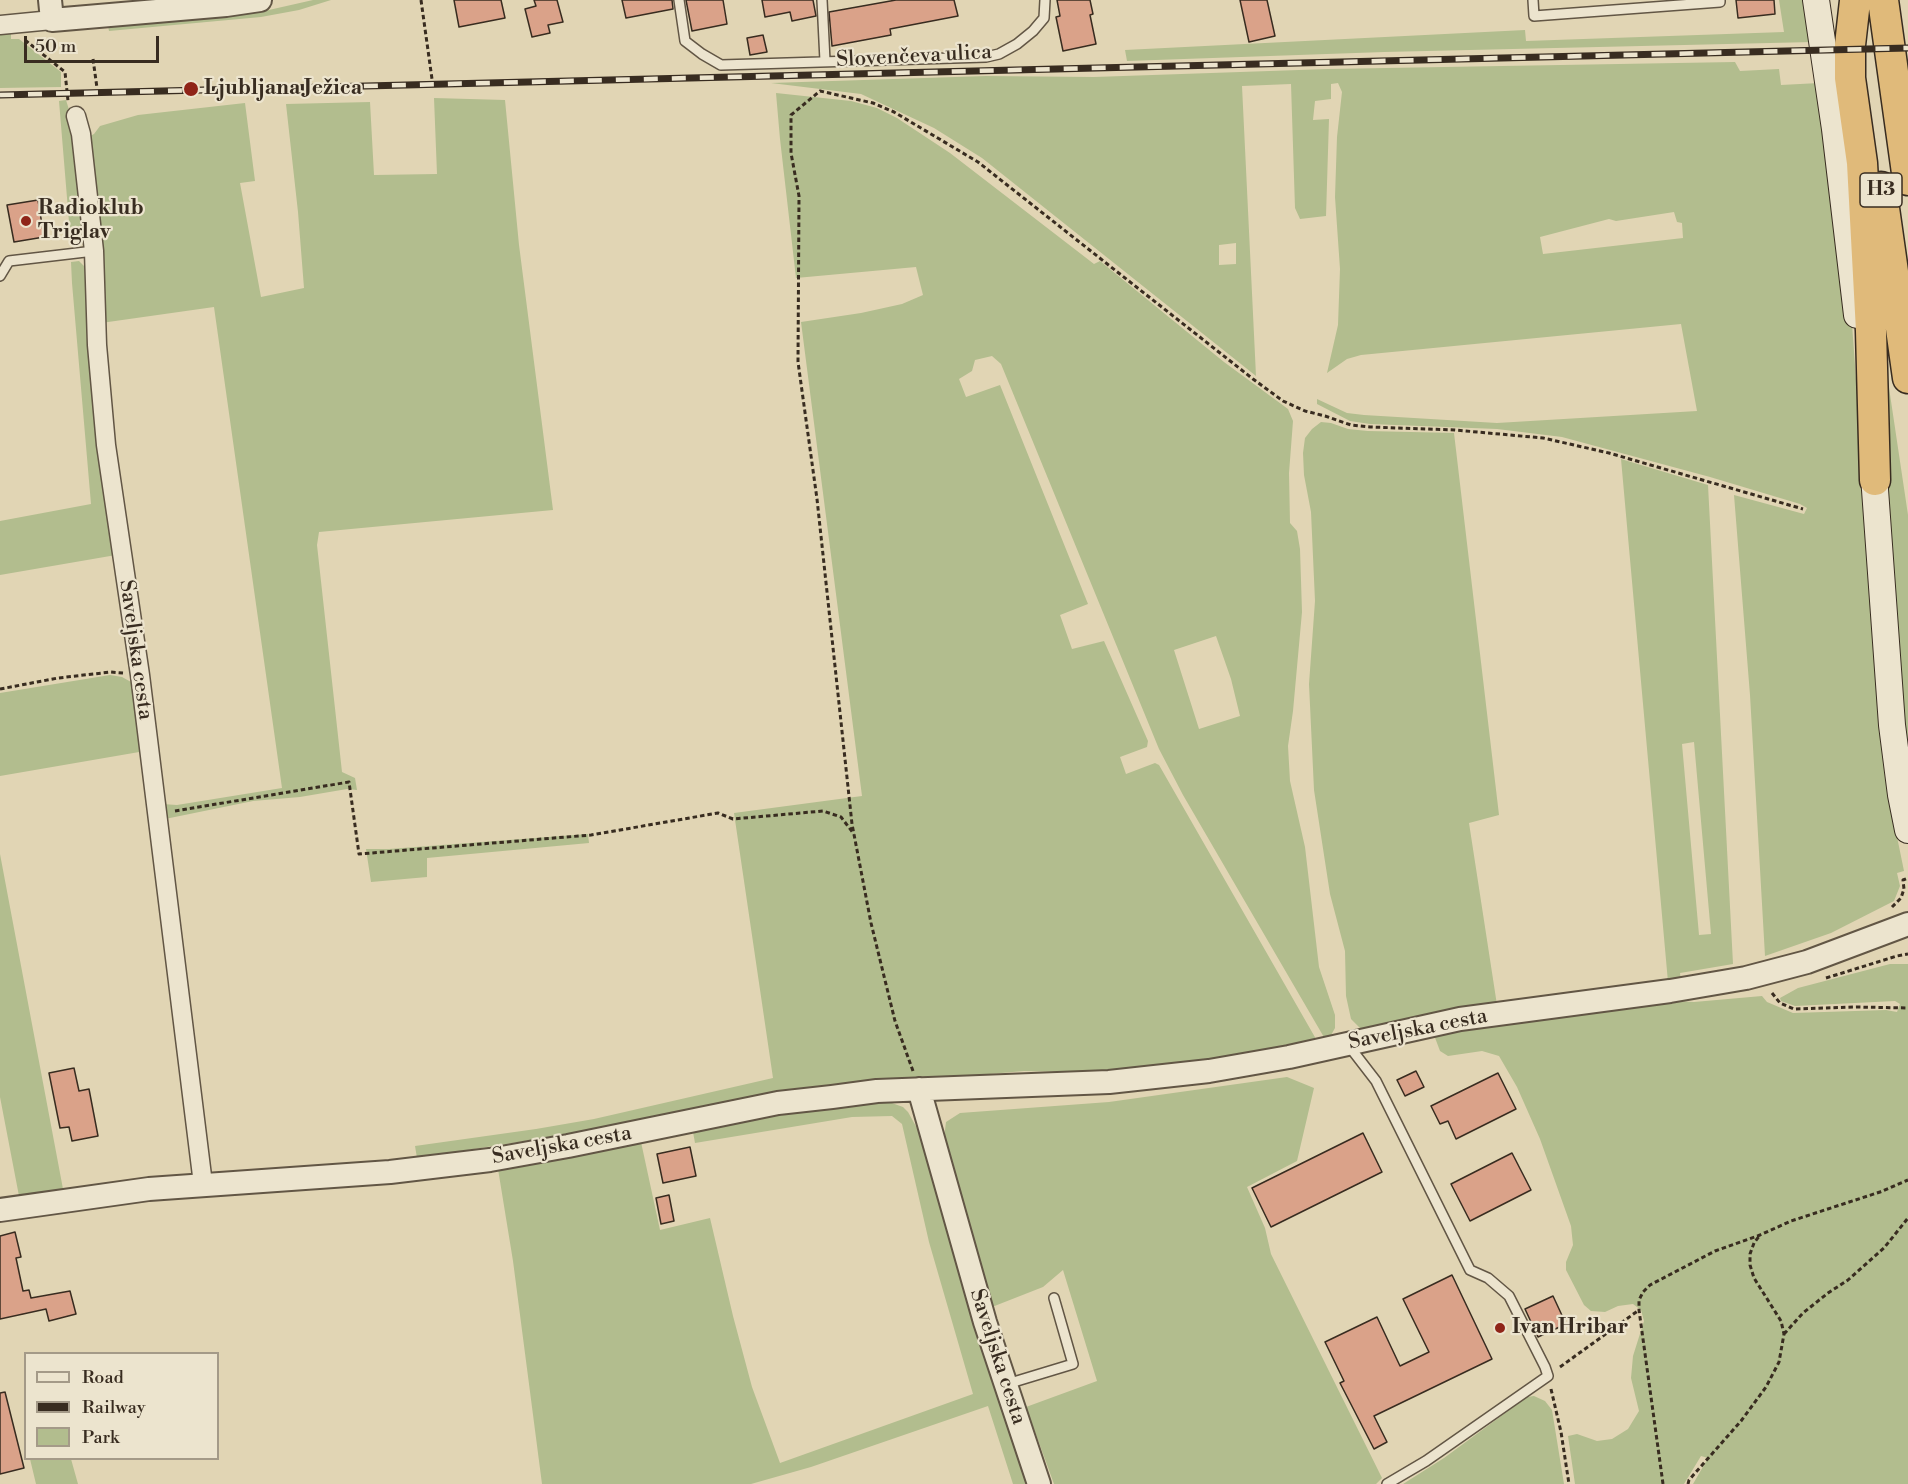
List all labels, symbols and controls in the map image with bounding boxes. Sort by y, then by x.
scale bar [27,24,162,62]
text: 50 m [35,35,76,58]
street label: Slovenčeva ulica [836,40,992,74]
place label: Ljubljana Ježica [204,76,362,102]
marker: Ljubljana Ježica [182,80,200,98]
road number: H3 [1860,173,1902,207]
place label: Radioklub Triglav [38,196,144,246]
marker: Radioklub Triglav [19,214,33,228]
street label: Saveljska cesta [113,578,157,722]
street label: Saveljska cesta [1346,1004,1490,1056]
street label: Saveljska cesta [490,1121,634,1171]
street label: Saveljska cesta [963,1286,1031,1428]
place label: Ivan Hribar [1512,1315,1628,1341]
marker: Ivan Hribar [1493,1321,1507,1335]
legend [24,1352,219,1460]
text: Road [82,1366,124,1389]
text: Railway [82,1396,145,1419]
text: Park [82,1426,119,1449]

